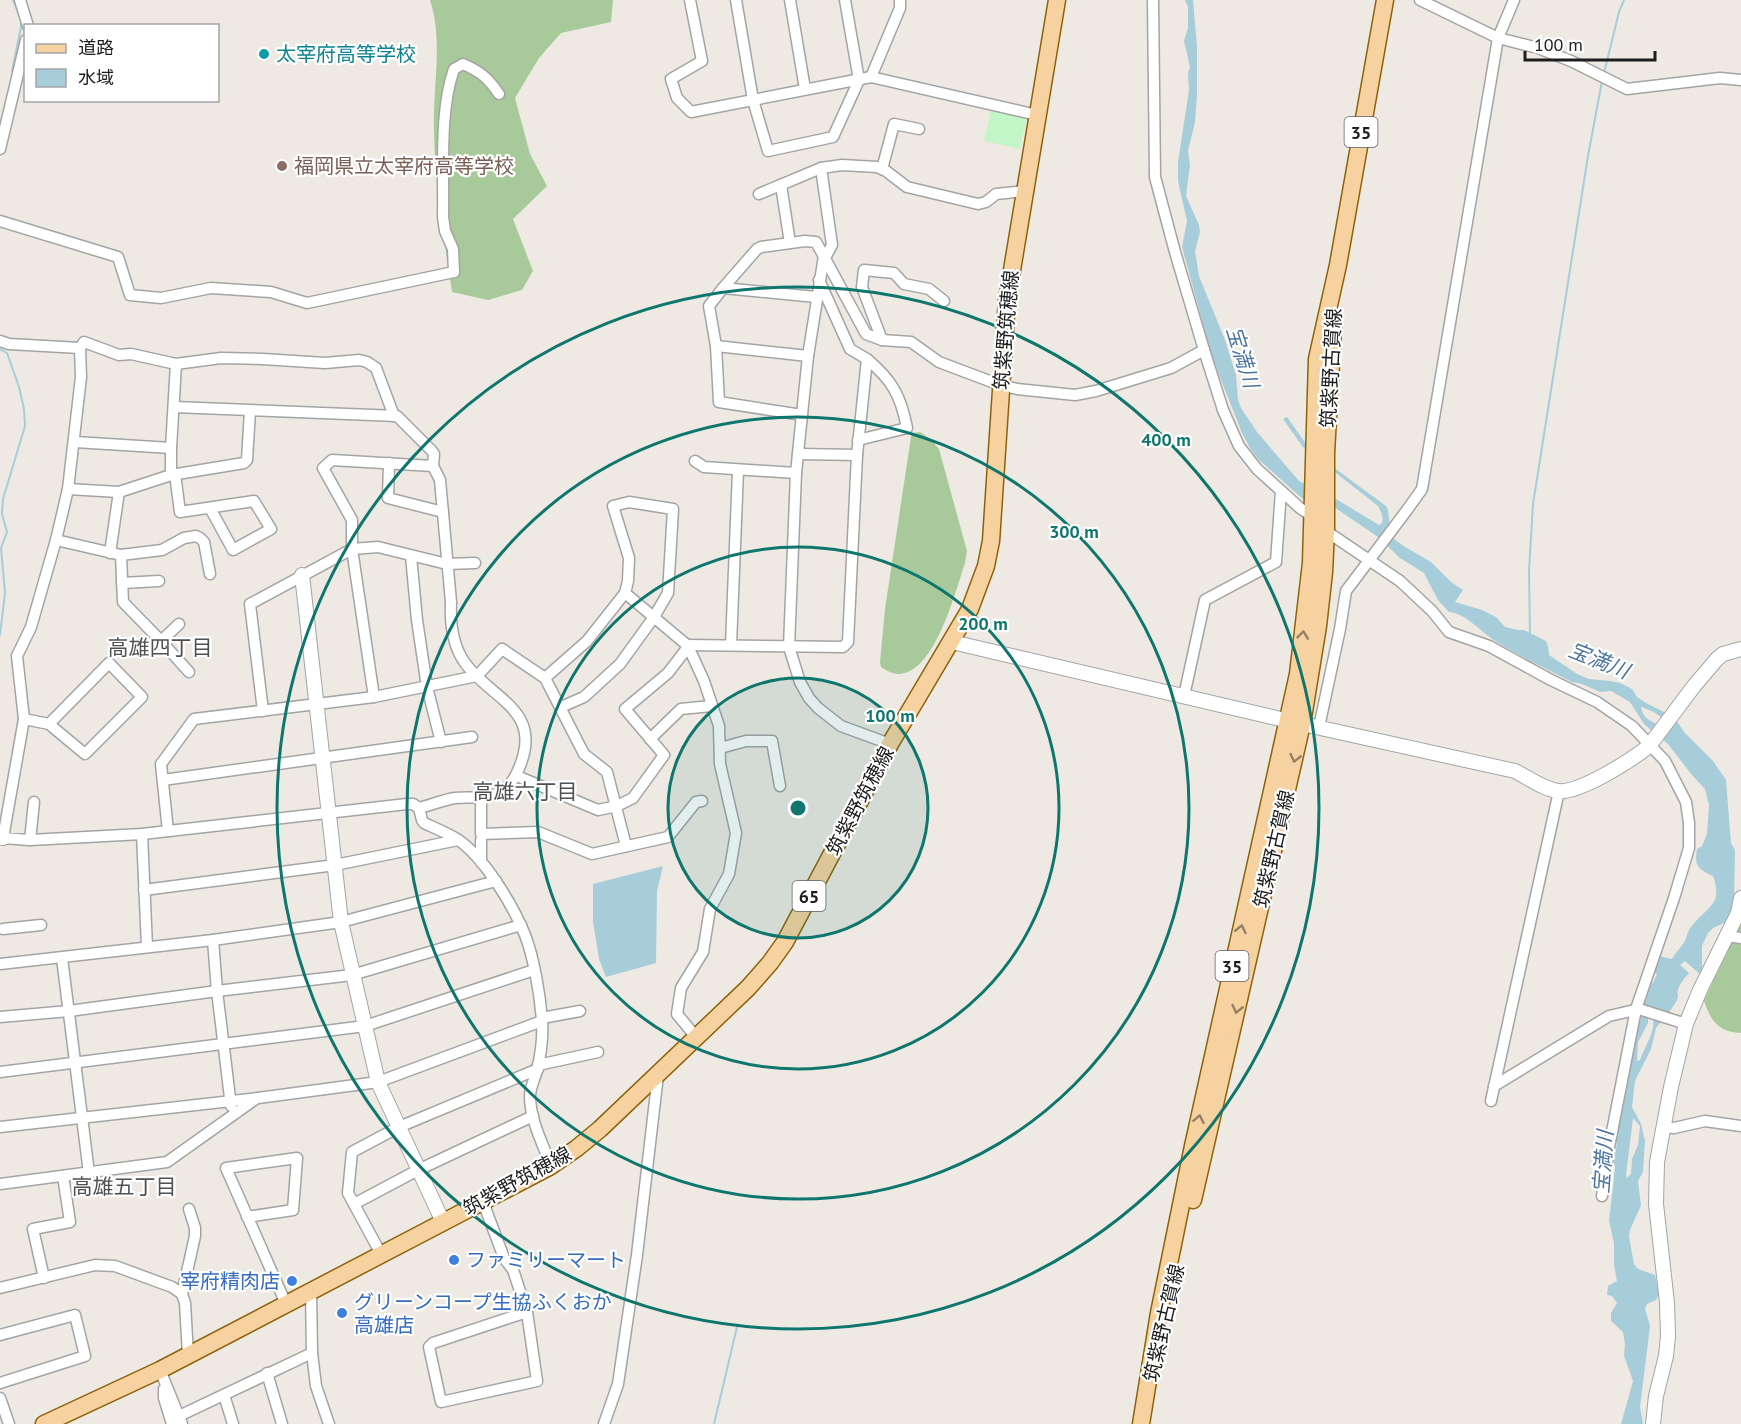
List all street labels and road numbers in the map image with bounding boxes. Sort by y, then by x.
road number: 35 [1344,117,1378,147]
street label: 筑紫野筑穂線 [988,269,1024,391]
street label: 筑紫野古賀線 [1315,307,1347,429]
street label: 筑紫野筑穂線 [820,742,900,860]
street label: 筑紫野古賀線 [1248,788,1300,910]
road number: 65 [792,881,826,911]
road number: 35 [1216,951,1248,981]
street label: 筑紫野筑穂線 [458,1141,576,1221]
street label: 筑紫野古賀線 [1138,1262,1190,1384]

